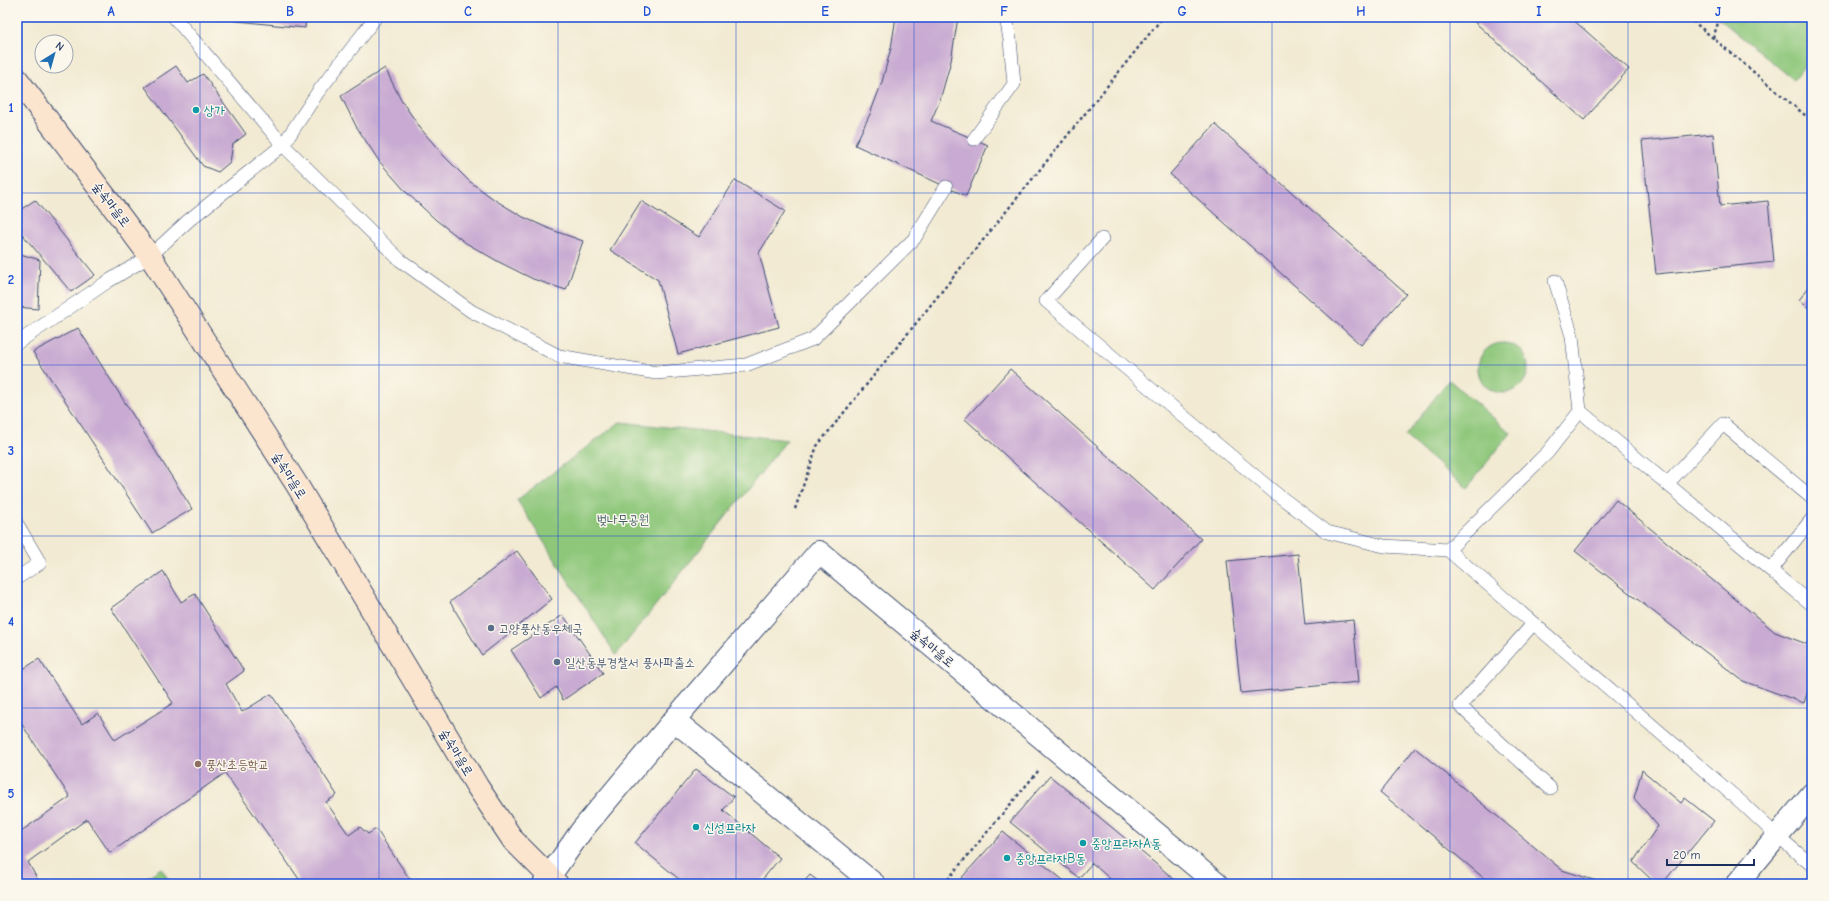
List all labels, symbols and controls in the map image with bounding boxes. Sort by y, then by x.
text: A [107,4,115,19]
text: B [286,4,294,19]
text: C [464,4,472,19]
text: D [643,4,651,19]
text: E [821,4,829,19]
text: F [1000,4,1008,19]
text: G [1177,4,1187,19]
text: H [1356,4,1366,19]
text: I [1536,4,1542,19]
text: J [1715,4,1721,19]
north arrow [34,34,74,74]
text: N [53,39,66,54]
text: 1 [8,100,14,115]
place label: 상가 [204,103,225,118]
marker: 상가 [191,105,201,115]
street label: 숲속마을로 [90,179,133,230]
text: 2 [8,272,14,287]
text: 3 [8,443,14,458]
street label: 숲속마을로 [269,449,310,501]
park label: 벚나무공원 [597,512,649,527]
text: 4 [8,614,14,629]
place label: 고양풍산동우체국 [499,621,583,636]
marker: 고양풍산동우체국 [486,623,496,633]
street label: 숲속마을로 [908,625,958,670]
place label: 일산동부경찰서 풍사파출소 [565,655,695,670]
marker: 일산동부경찰서 풍사파출소 [552,657,562,667]
street label: 숲속마을로 [437,726,476,779]
place label: 풍산초등학교 [206,757,269,772]
marker: 풍산초등학교 [193,759,203,769]
text: 5 [8,786,15,801]
place label: 신성프라자 [704,820,756,835]
marker: 신성프라자 [691,822,701,832]
place label: 중앙프라자A동 [1091,836,1161,851]
marker: 중앙프라자A동 [1078,838,1088,848]
scale bar [1667,841,1754,867]
text: 20 m [1673,848,1701,862]
place label: 중앙프라자B동 [1015,851,1086,866]
marker: 중앙프라자B동 [1002,853,1012,863]

